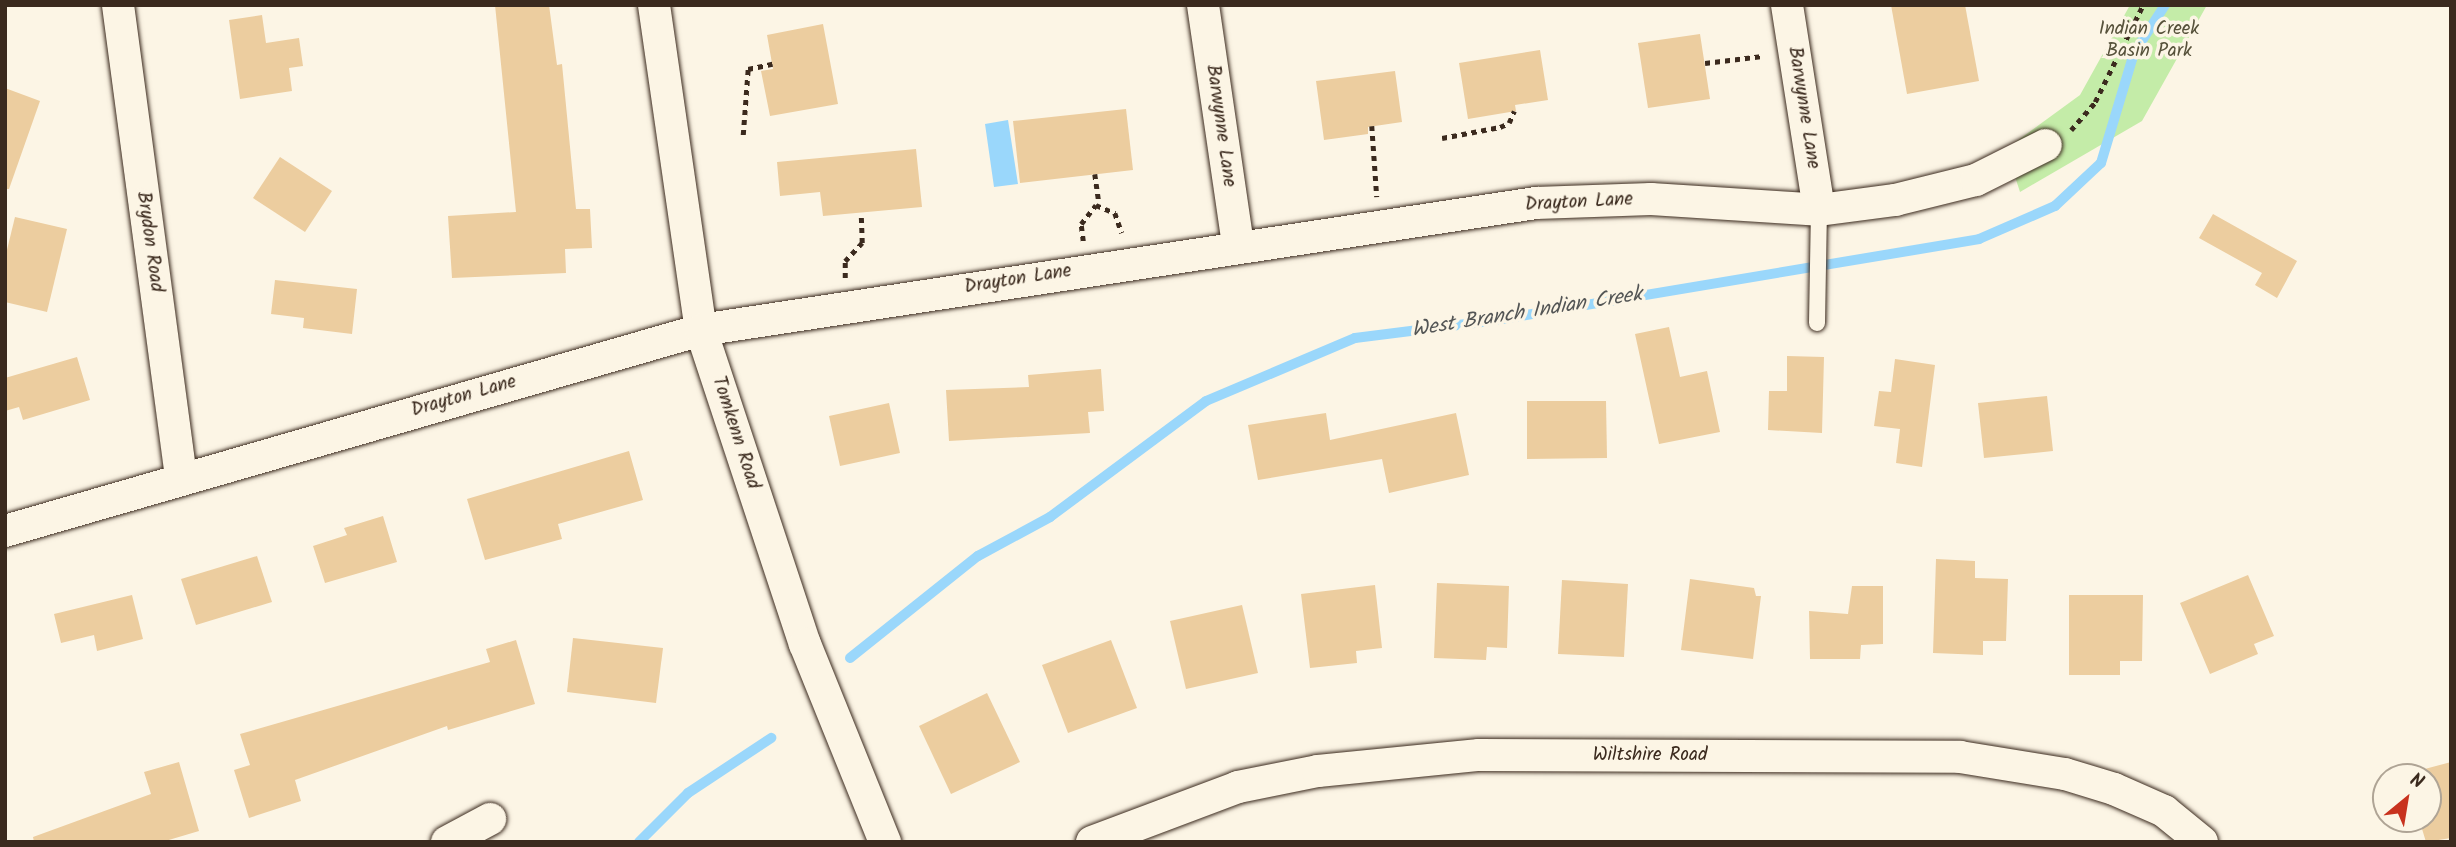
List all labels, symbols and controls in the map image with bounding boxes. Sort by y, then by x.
park label: Indian Creek Basin Park [2099,19,2199,63]
street label: Barwynne Lane [1782,45,1824,171]
street label: Barwynne Lane [1200,63,1240,189]
street label: Drayton Lane [1524,189,1634,217]
street label: Brydon Road [131,190,167,294]
street label: Drayton Lane [963,260,1073,300]
water label: West Branch Indian Creek [1410,282,1644,344]
street label: Drayton Lane [409,371,519,423]
street label: Tomkenn Road [706,374,764,492]
street label: Wiltshire Road [1593,745,1707,767]
north arrow [2372,763,2442,833]
text: N [2404,766,2429,798]

